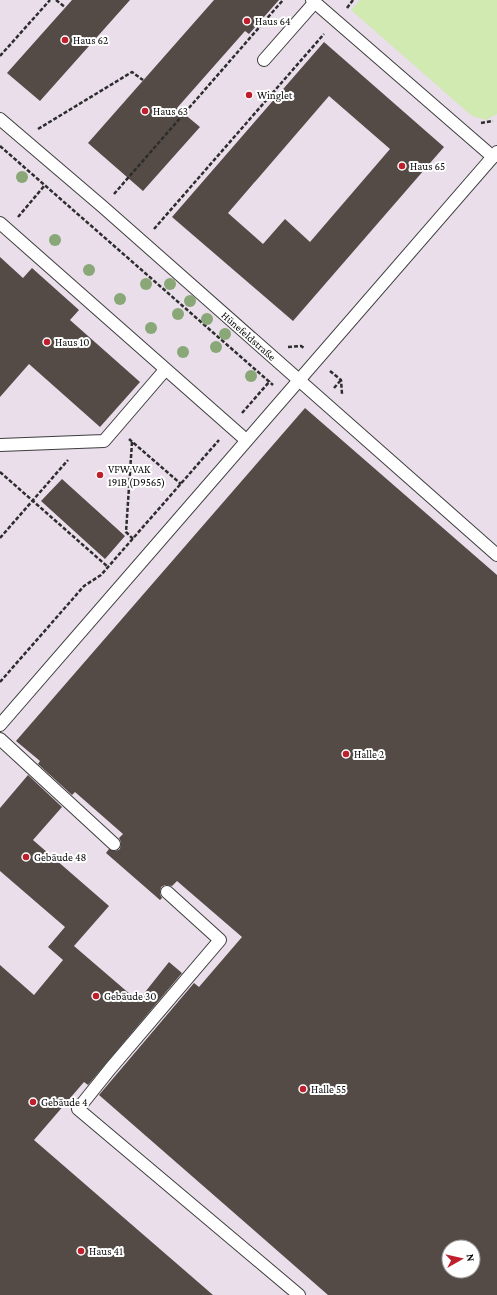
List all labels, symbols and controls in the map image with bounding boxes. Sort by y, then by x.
place label: Haus 64 [255,15,291,27]
marker: Haus 64 [242,16,252,26]
place label: Haus 62 [73,34,108,46]
marker: Haus 62 [60,35,70,45]
place label: Winglet [257,89,293,102]
marker: Winglet [244,90,254,100]
place label: Haus 63 [153,105,188,117]
marker: Haus 63 [140,106,150,116]
place label: Haus 65 [410,160,445,172]
marker: Haus 65 [397,161,407,171]
street label: Hünefeldstraße [219,309,278,363]
place label: Haus 10 [55,336,89,348]
marker: Haus 10 [42,337,52,347]
place label: VFW VAK 191B (D9565) [108,463,165,489]
marker: VFW VAK 191B (D9565) [95,470,105,480]
place label: Halle 2 [354,748,384,760]
marker: Halle 2 [341,749,351,759]
place label: Gebäude 48 [34,851,87,863]
marker: Gebäude 48 [21,852,31,862]
place label: Gebäude 30 [104,990,156,1002]
marker: Gebäude 30 [91,991,101,1001]
place label: Halle 55 [311,1083,346,1095]
marker: Halle 55 [298,1084,308,1094]
place label: Gebäude 4 [41,1096,88,1108]
marker: Gebäude 4 [28,1097,38,1107]
north arrow [441,1239,481,1279]
place label: Haus 41 [89,1245,123,1257]
marker: Haus 41 [76,1246,86,1256]
text: N [464,1253,477,1263]

